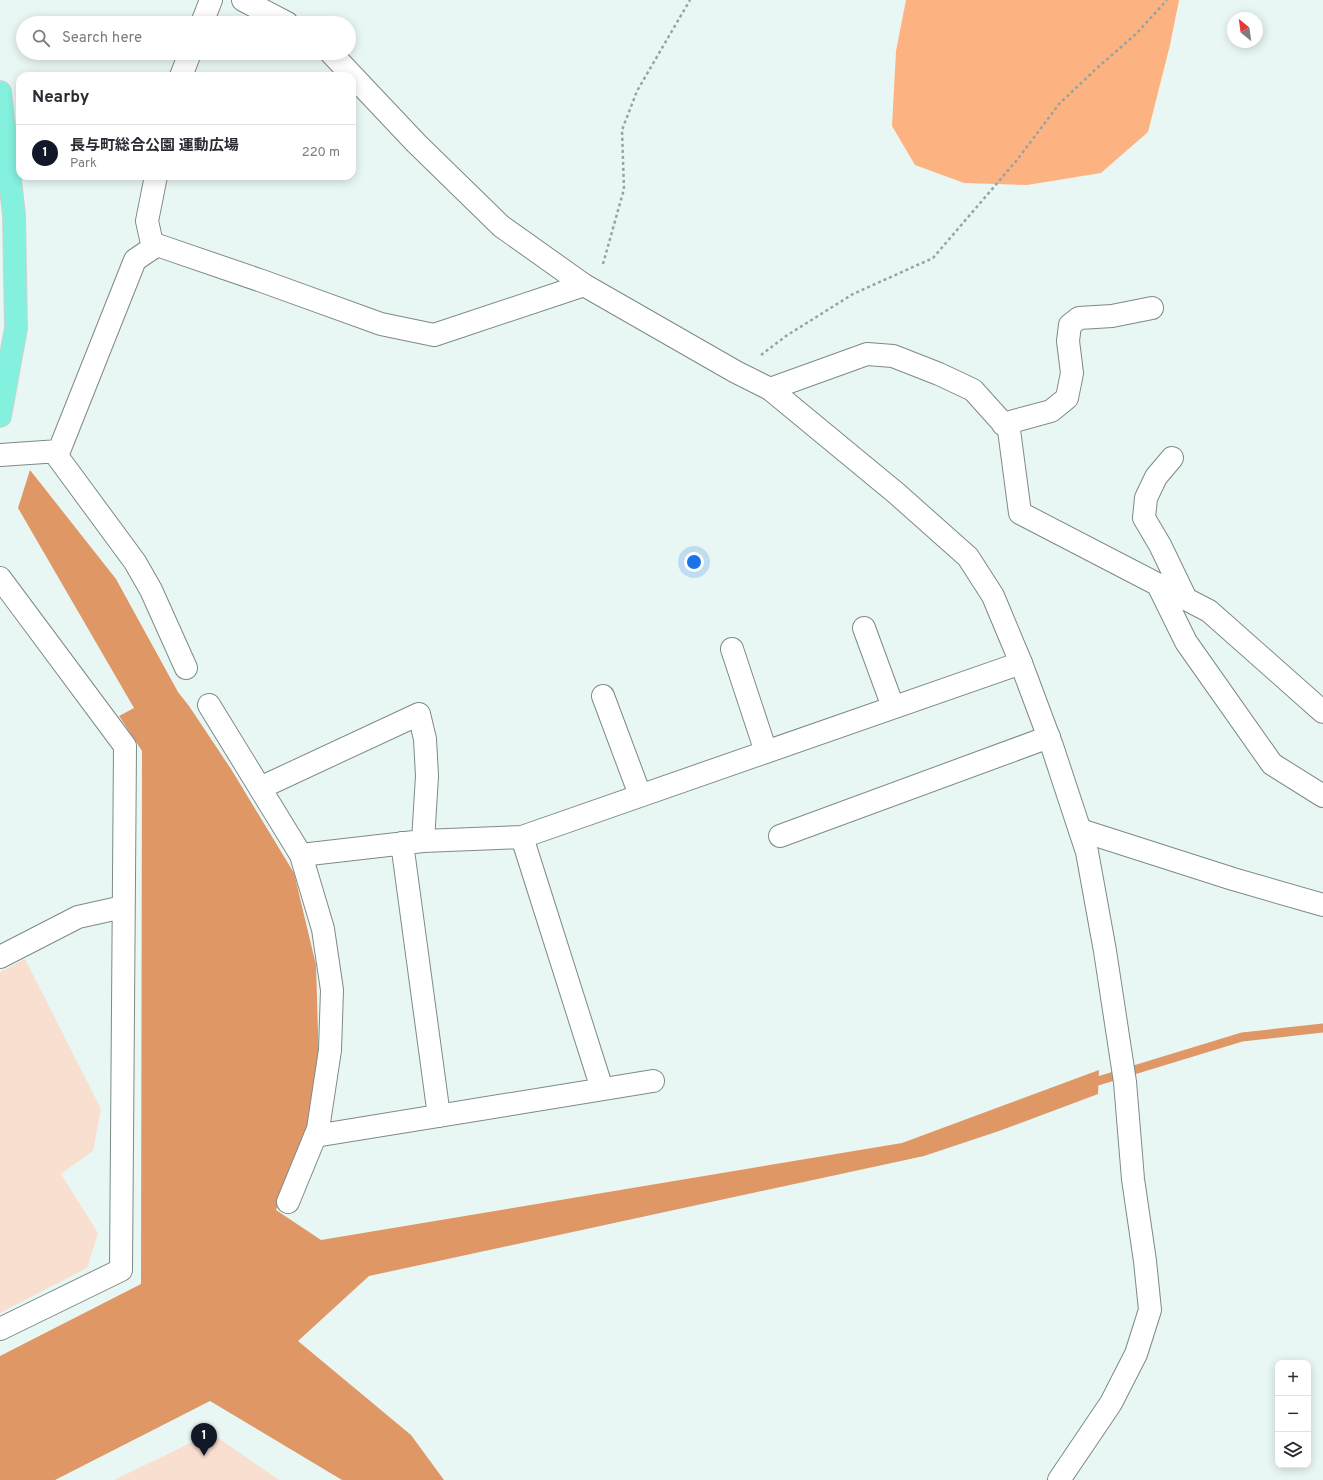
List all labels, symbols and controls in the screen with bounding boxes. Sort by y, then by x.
north arrow [1227,12,1263,48]
search box [16,16,356,60]
icon: search [30,27,52,49]
text: Search here [62,29,142,48]
text: Nearby [32,87,89,109]
text: 長与町総合公園 運動広場 [70,137,239,156]
text: 1 [42,145,48,161]
text: 220 m [302,145,340,161]
text: Park [70,156,97,172]
your location [684,552,704,572]
map controls [1275,1360,1311,1468]
button: + [1275,1360,1311,1396]
button: − [1275,1396,1311,1432]
pin: 1 [191,1423,217,1456]
button: layers [1275,1432,1311,1468]

